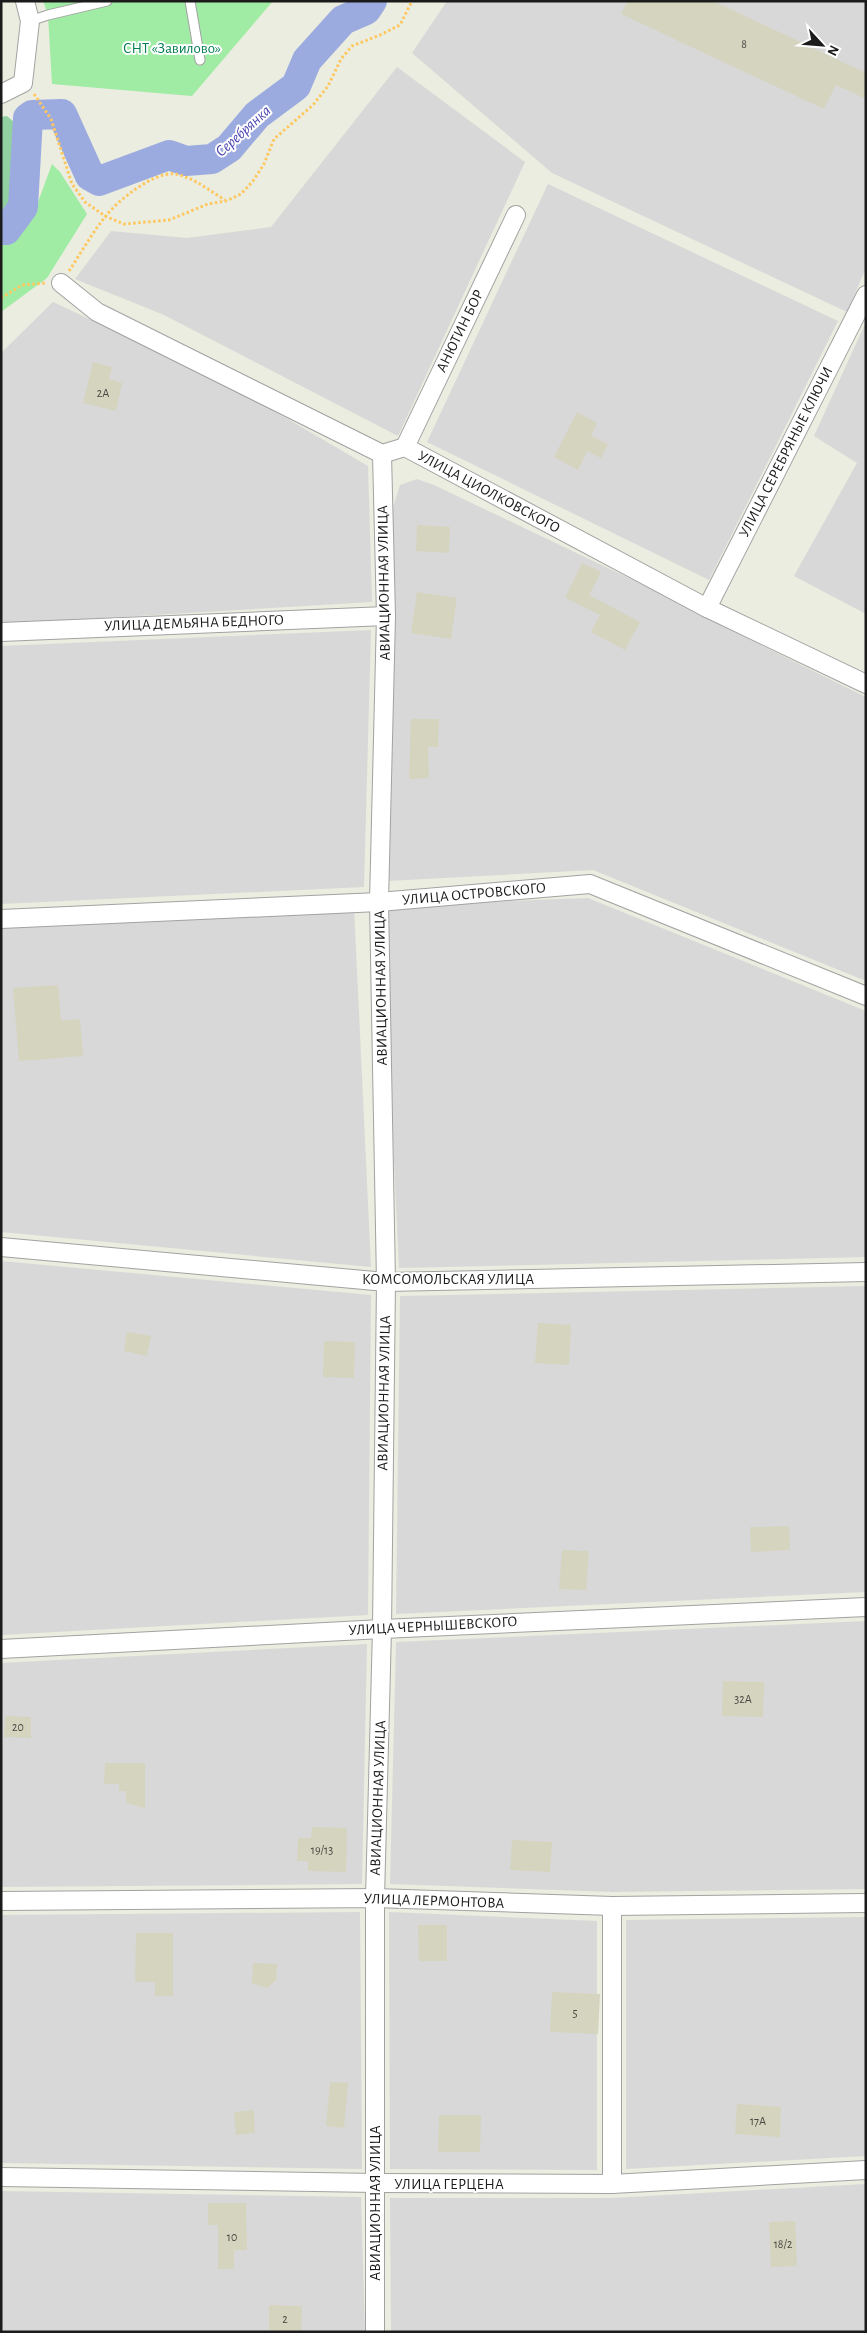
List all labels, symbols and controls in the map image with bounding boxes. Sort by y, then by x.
north arrow [797,20,847,70]
house number: 8 [741,38,747,50]
park label: СНТ «Завилово» [123,41,221,56]
text: N [824,43,841,58]
water label: Серебрянка [212,102,274,160]
street label: АНЮТИН БОР [434,287,486,375]
street label: УЛИЦА СЕРЕБРЯНЫЕ КЛЮЧИ [736,364,836,540]
house number: 2А [97,387,109,399]
street label: УЛИЦА ЦИОЛКОВСКОГО [415,448,563,536]
street label: АВИАЦИОННАЯ УЛИЦА [375,505,393,661]
street label: УЛИЦА ДЕМЬЯНА БЕДНОГО [104,612,284,634]
street label: УЛИЦА ОСТРОВСКОГО [401,880,547,908]
street label: АВИАЦИОННАЯ УЛИЦА [372,910,390,1066]
street label: КОМСОМОЛЬСКАЯ УЛИЦА [362,1272,534,1287]
street label: АВИАЦИОННАЯ УЛИЦА [375,1315,393,1471]
street label: УЛИЦА ЧЕРНЫШЕВСКОГО [348,1614,518,1638]
house number: 32А [734,1693,752,1705]
street label: АВИАЦИОННАЯ УЛИЦА [368,1720,388,1876]
house number: 20 [12,1721,24,1733]
house number: 19/13 [311,1844,333,1856]
street label: УЛИЦА ЛЕРМОНТОВА [363,1891,505,1911]
house number: 5 [572,2007,578,2019]
house number: 17А [750,2115,766,2127]
street label: АВИАЦИОННАЯ УЛИЦА [368,2125,383,2281]
street label: УЛИЦА ГЕРЦЕНА [394,2177,504,2192]
house number: 10 [227,2231,237,2243]
house number: 18/2 [774,2238,793,2250]
house number: 2 [282,2313,288,2325]

